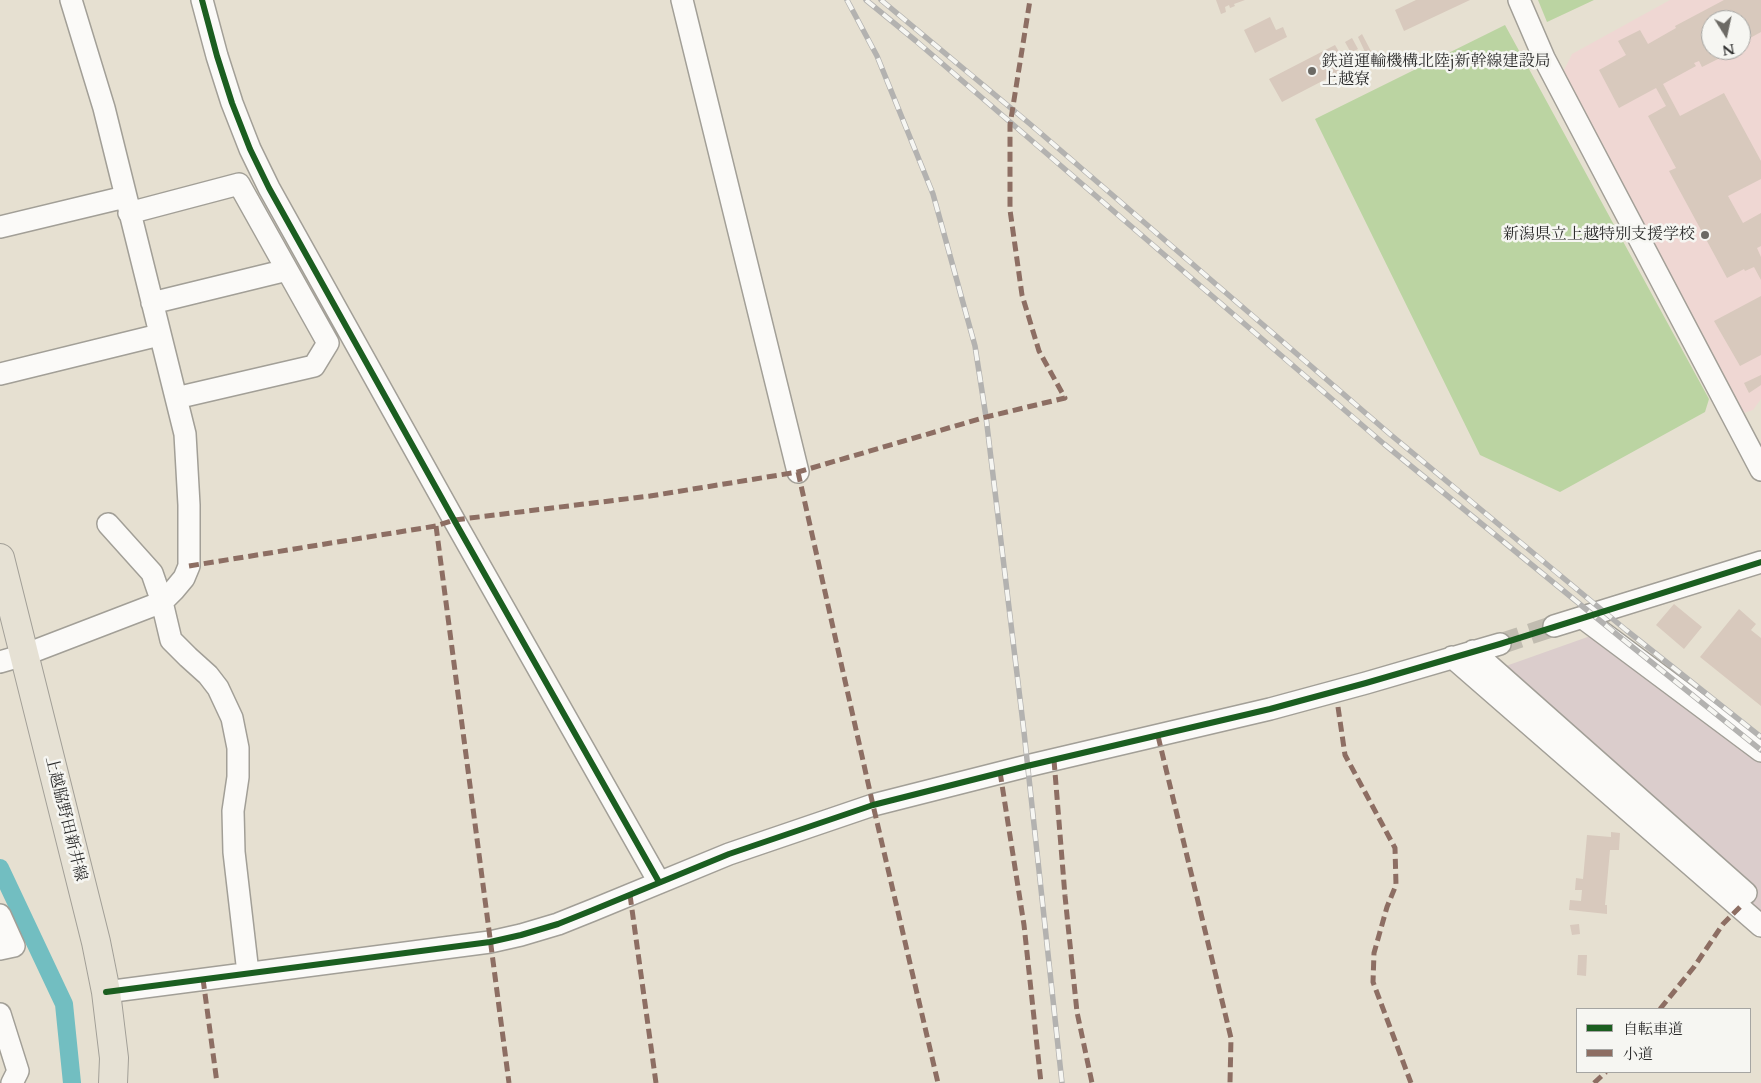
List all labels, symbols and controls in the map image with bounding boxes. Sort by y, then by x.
north arrow [1701,10,1751,60]
text: N [1721,39,1736,60]
place label: 鉄道運輸機構北陸j新幹線建設局 上越寮 [1322,52,1551,90]
marker: 鉄道運輸機構北陸j新幹線建設局 上越寮 [1306,65,1318,77]
place label: 新潟県立上越特別支援学校 [1503,225,1695,245]
marker: 新潟県立上越特別支援学校 [1699,229,1711,241]
street label: 上越脇野田新井線 [40,755,90,883]
legend [1576,1008,1751,1073]
text: 自転車道 [1623,1019,1683,1039]
text: 小道 [1623,1044,1653,1064]

